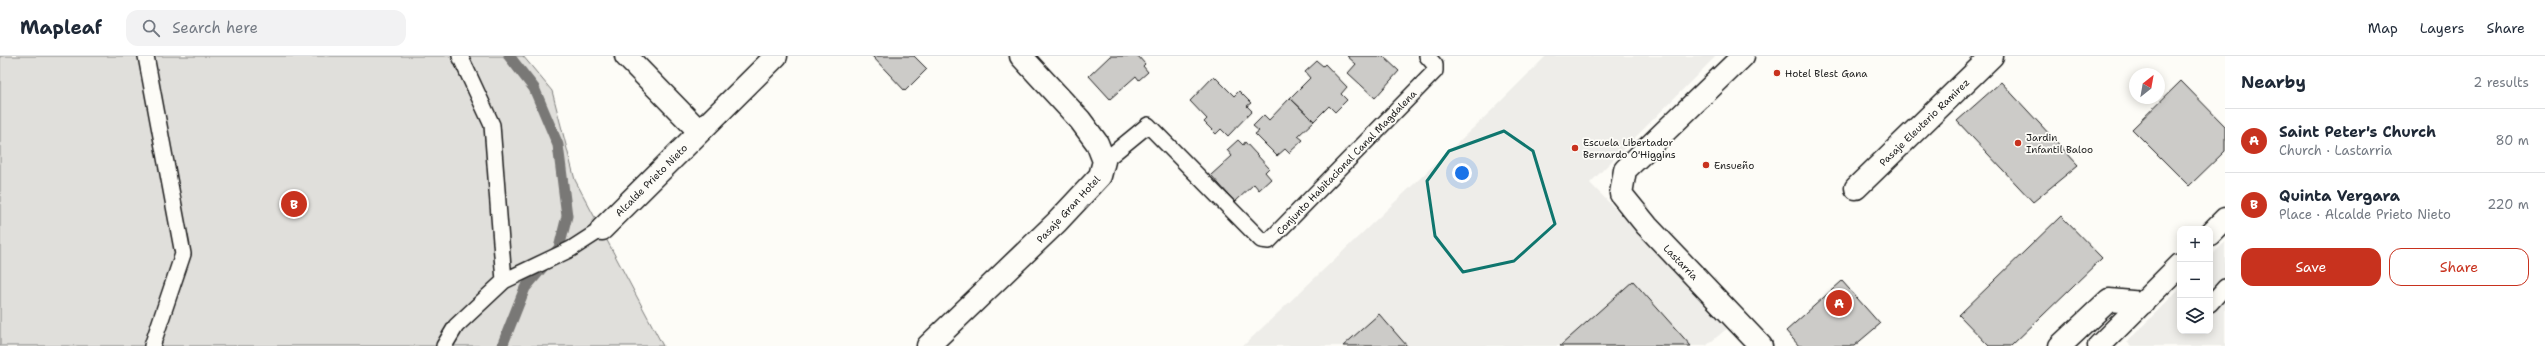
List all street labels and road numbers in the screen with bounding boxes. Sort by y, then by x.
street label: Pasaje Eleuterio Ramirez [1877,76,1972,169]
street label: Conjunto Habitacional Canal Magdalena [1274,87,1420,237]
street label: Alcalde Prieto Nieto [612,141,690,219]
street label: Pasaje Gran Hotel [1034,173,1103,246]
street label: Lastarria [1661,242,1701,283]

